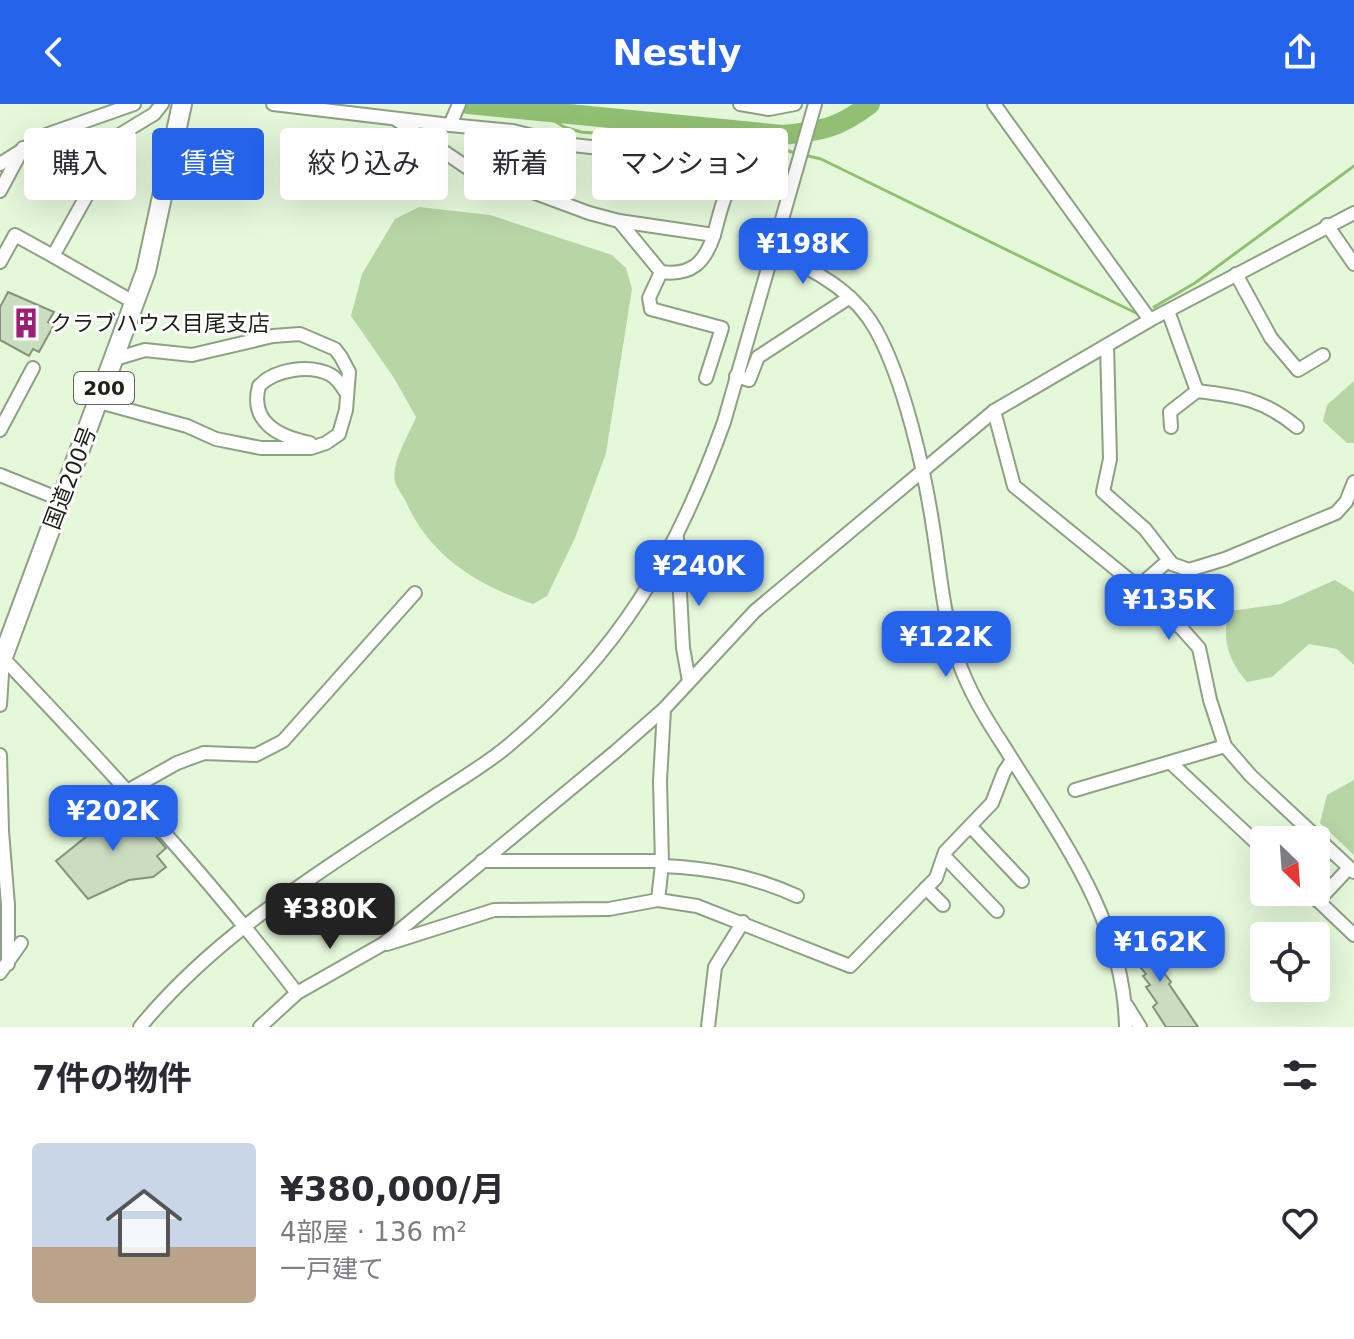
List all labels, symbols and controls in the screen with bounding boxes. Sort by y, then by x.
icon: back [32,30,76,74]
icon: share [1278,30,1322,74]
text: Nestly [613,32,742,73]
chip: 購入 [24,128,136,200]
chip: 賃貸 [152,128,264,200]
chip: 絞り込み [280,128,448,200]
chip: 新着 [464,128,576,200]
chip: マンション [592,128,788,200]
pin: ¥198K [747,218,859,286]
text: ¥198K [757,229,849,259]
building icon: クラブハウス目尾支店 [9,306,43,340]
place label: クラブハウス目尾支店 [50,311,270,336]
road number: 200 [74,372,134,404]
street label: 国道200号 [39,423,101,533]
pin: ¥240K [643,540,755,608]
text: ¥240K [653,551,745,581]
pin: ¥135K [1113,574,1225,642]
text: ¥135K [1123,585,1215,615]
pin: ¥122K [890,611,1002,679]
text: ¥122K [900,622,992,652]
pin: ¥202K [57,785,169,853]
text: ¥202K [67,796,159,826]
north arrow [1250,826,1330,906]
map controls [1250,826,1330,1002]
pin: ¥380K [274,883,386,951]
text: ¥380K [284,894,376,924]
pin: ¥162K [1104,916,1216,984]
button: locate [1250,922,1330,1002]
text: ¥162K [1114,927,1206,957]
icon: filters [1278,1053,1322,1097]
text: 7件の物件 [32,1058,192,1098]
text: ¥380,000/月 [280,1169,505,1209]
icon: home [96,1175,192,1271]
icon: heart [1278,1201,1322,1245]
text: 4部屋 · 136 m² [280,1217,467,1247]
text: 一戸建て [280,1254,384,1284]

